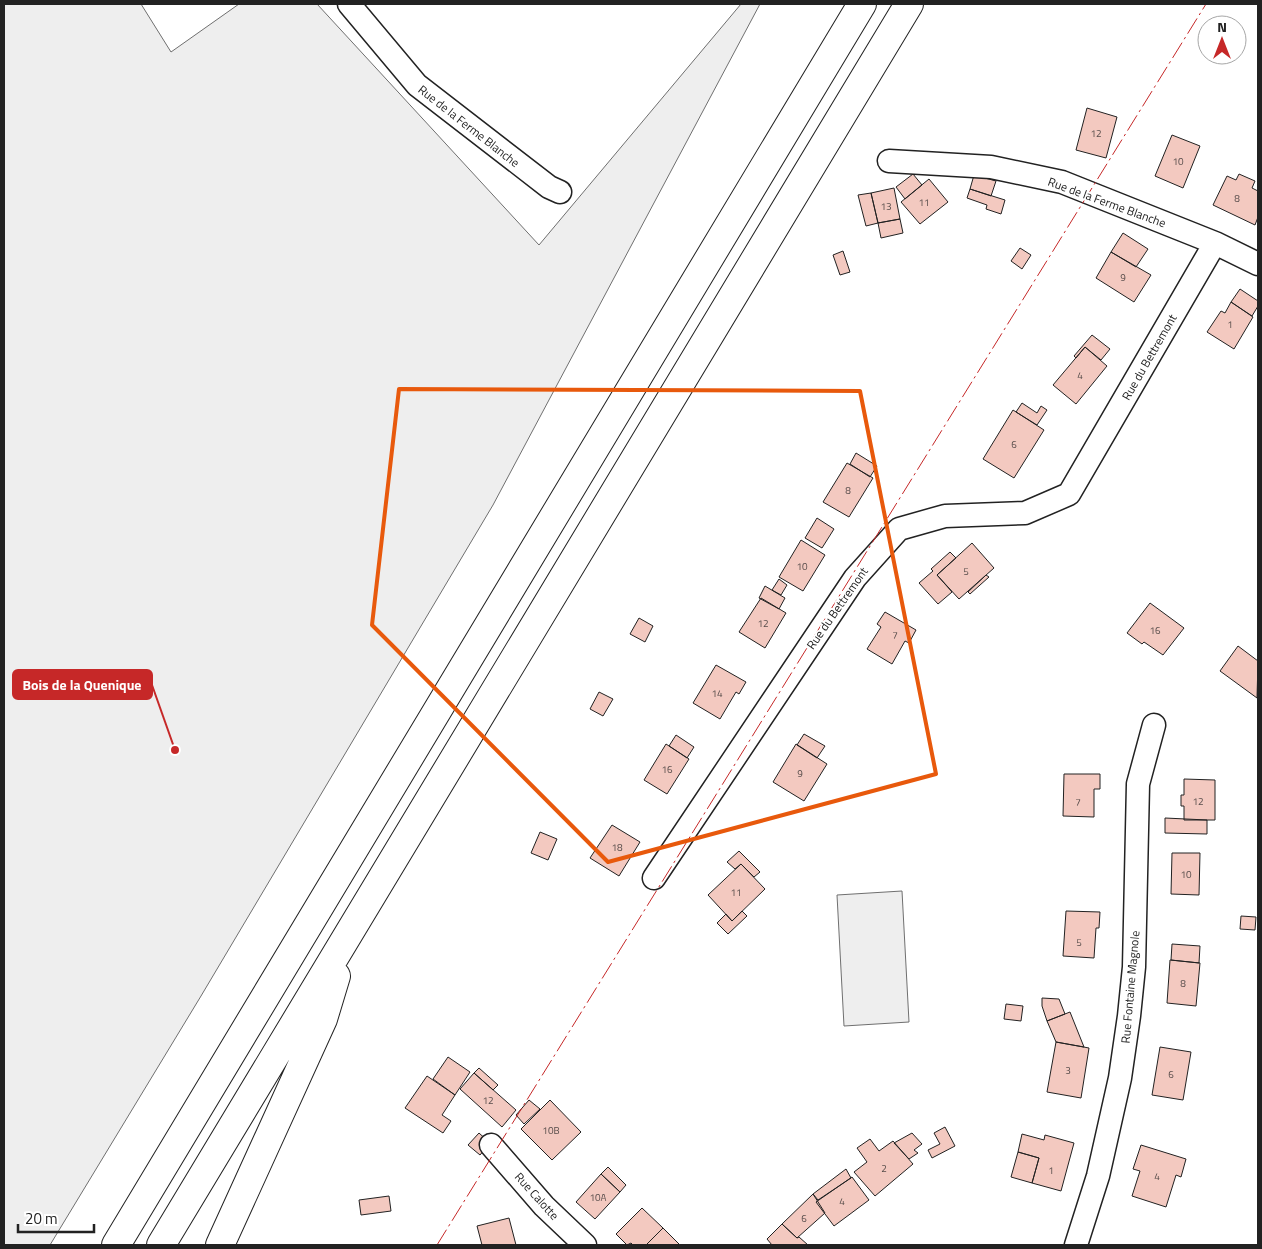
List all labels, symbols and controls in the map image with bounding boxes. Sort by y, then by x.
north arrow [1197,15,1247,65]
text: N [1217,16,1227,37]
street label: Rue de la Ferme Blanche [414,80,524,172]
house number: 12 [1090,126,1102,141]
house number: 10 [1172,154,1184,169]
street label: Rue de la Ferme Blanche [1045,172,1169,232]
house number: 8 [1234,191,1240,206]
house number: 11 [918,195,930,210]
house number: 13 [880,199,892,214]
house number: 9 [1120,270,1126,285]
street label: Rue du Bettremont [1117,310,1182,404]
house number: 1 [1227,317,1233,332]
house number: 4 [1077,368,1083,383]
house number: 6 [1011,437,1017,452]
house number: 8 [845,483,851,498]
house number: 10 [796,559,808,574]
street label: Rue du Bettremont [801,562,873,653]
house number: 5 [963,564,969,579]
house number: 12 [757,616,769,631]
house number: 16 [1149,623,1161,638]
house number: 7 [892,628,898,643]
callout: Bois de la Quenique [13,670,152,699]
text: Bois de la Quenique [22,674,142,695]
house number: 14 [711,686,723,701]
house number: 16 [661,762,673,777]
house number: 9 [797,766,803,781]
house number: 12 [1192,794,1204,809]
house number: 7 [1075,795,1081,810]
house number: 18 [611,840,623,855]
house number: 10 [1180,867,1192,882]
house number: 11 [730,885,742,900]
street label: Rue Fontaine Magnole [1116,930,1144,1044]
house number: 5 [1076,935,1082,950]
house number: 8 [1180,976,1186,991]
house number: 3 [1065,1063,1071,1078]
house number: 6 [1168,1067,1174,1082]
house number: 12 [482,1093,494,1108]
house number: 10B [542,1123,560,1138]
house number: 2 [881,1161,887,1176]
house number: 1 [1048,1163,1054,1178]
street label: Rue Calotte [510,1168,564,1224]
house number: 4 [1154,1169,1160,1184]
house number: 10A [589,1190,607,1205]
house number: 4 [839,1194,845,1209]
scale bar [18,1202,94,1234]
text: 20 m [25,1207,58,1230]
house number: 6 [801,1211,807,1226]

